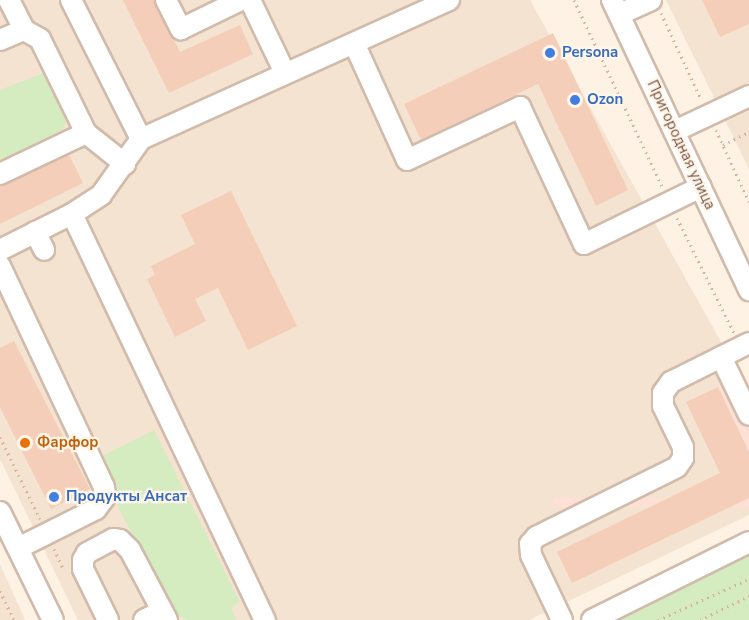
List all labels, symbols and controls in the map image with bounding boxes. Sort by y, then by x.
place label: Persona [562,44,618,62]
marker: Persona [543,46,557,60]
street label: Пригородная улица [643,77,719,213]
place label: Ozon [587,91,623,109]
marker: Ozon [568,93,582,107]
place label: Фарфор [37,434,99,452]
marker: Фарфор [18,436,32,450]
place label: Продукты Ансат [66,488,187,506]
marker: Продукты Ансат [47,490,61,504]

